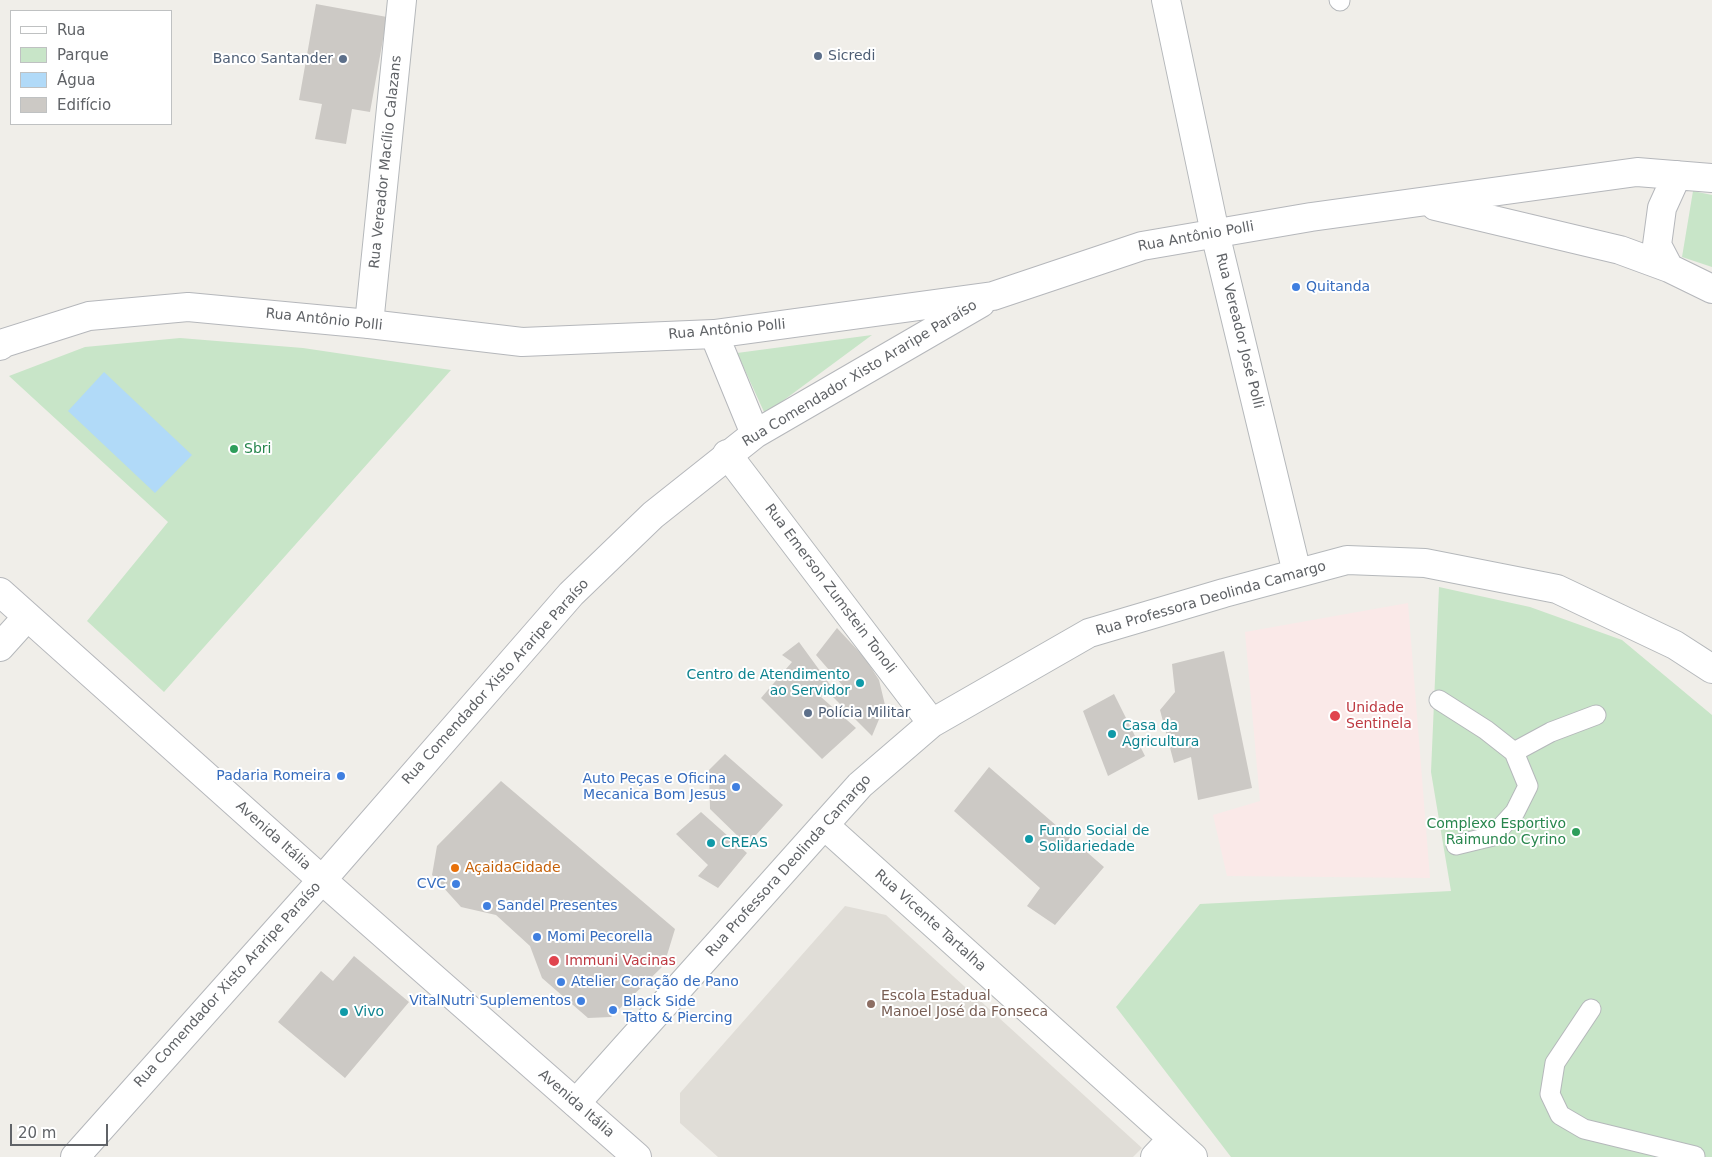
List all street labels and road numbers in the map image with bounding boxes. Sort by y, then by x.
street label: Rua Vereador Macílio Calazans [366,55,406,269]
street label: Rua Antônio Polli [1137,219,1255,255]
street label: Rua Vereador José Polli [1212,252,1266,410]
street label: Rua Comendador Xisto Araripe Paraíso [740,297,980,451]
street label: Rua Antônio Polli [265,306,383,334]
street label: Rua Antônio Polli [668,317,786,343]
street label: Rua Emerson Zumstein Tonoli [761,501,899,677]
street label: Rua Professora Deolinda Camargo [1094,558,1328,640]
street label: Rua Comendador Xisto Araripe Paraíso [399,576,593,788]
street label: Rua Professora Deolinda Camargo [703,772,875,960]
street label: Avenida Itália [232,798,314,874]
street label: Rua Vicente Tartalha [871,867,989,975]
street label: Rua Comendador Xisto Araripe Paraíso [131,879,325,1091]
street label: Avenida Itália [535,1067,617,1141]

